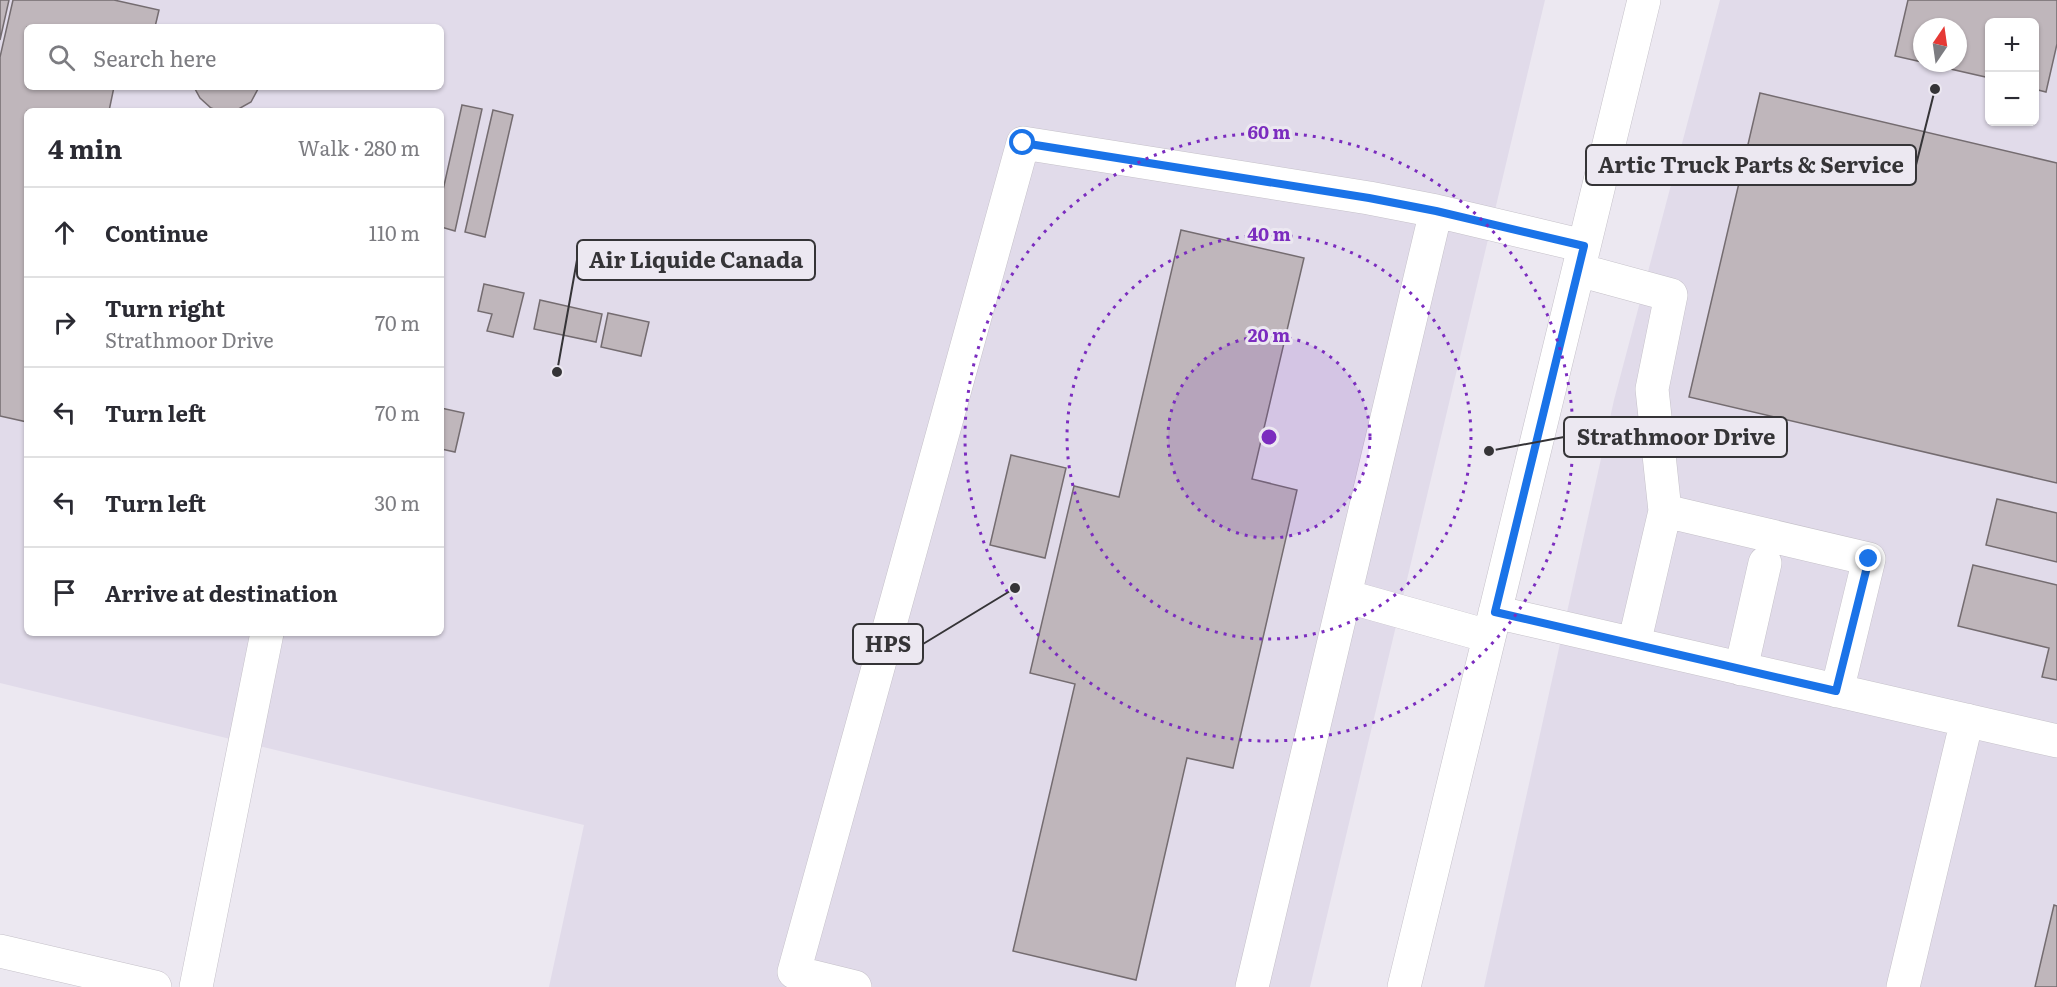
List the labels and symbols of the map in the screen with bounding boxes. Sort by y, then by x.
north arrow [1913,18,1967,72]
text: 60 m [1247,118,1291,145]
route start [1009,129,1035,155]
callout: Artic Truck Parts & Service [1586,145,1916,185]
text: Artic Truck Parts & Service [1598,147,1904,180]
text: 40 m [1247,220,1291,247]
callout: Air Liquide Canada [577,240,815,280]
text: Air Liquide Canada [589,242,803,275]
text: 20 m [1248,321,1290,348]
callout: Strathmoor Drive [1564,417,1787,457]
text: Strathmoor Drive [1577,419,1775,452]
centre of rings [1259,427,1279,447]
route end [1855,545,1881,571]
callout: HPS [853,624,923,664]
text: HPS [865,626,911,659]

